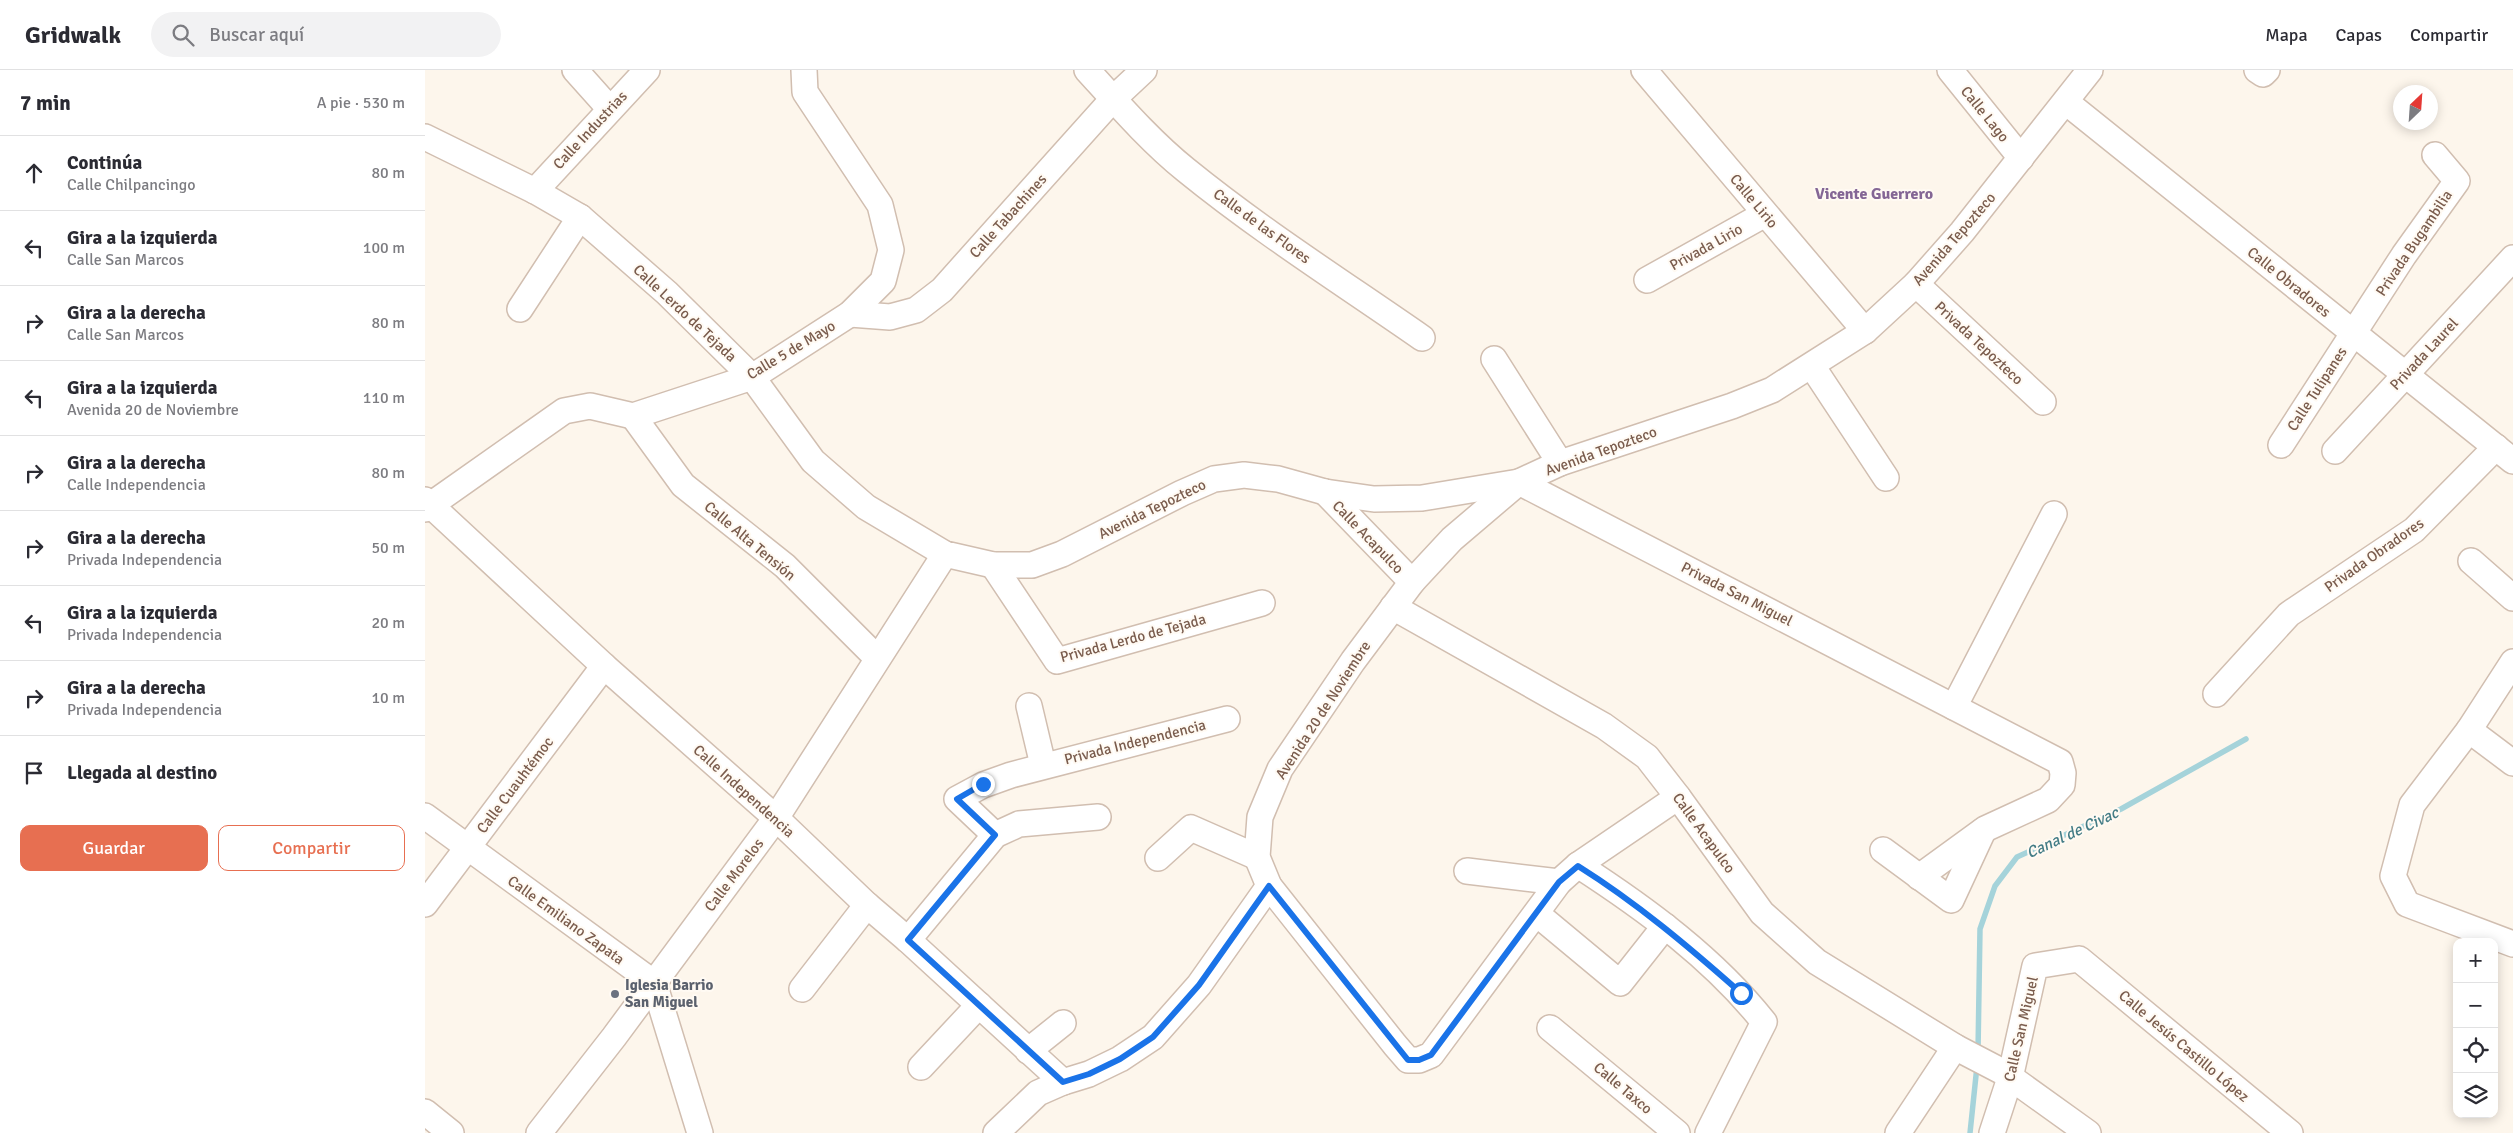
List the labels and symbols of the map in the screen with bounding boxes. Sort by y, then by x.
street label: Calle Lago [1957,82,2013,146]
north arrow [2393,85,2438,130]
street label: Calle Industrias [549,87,631,173]
street label: Calle Tabachines [966,170,1051,262]
street label: Calle Lirio [1726,170,1782,232]
district label: Vicente Guerrero [1815,184,1933,204]
street label: Calle de las Flores [1210,185,1314,268]
street label: Privada Bugambilia [2372,187,2456,299]
street label: Avenida Tepozteco [1909,189,1999,289]
street label: Privada Lirio [1666,220,1746,274]
street label: Calle Obradores [2244,243,2335,321]
street label: Calle Lerdo de Tejada [630,260,740,366]
street label: Privada Tepozteco [1931,297,2027,389]
street label: Privada Laurel [2386,314,2462,394]
street label: Calle 5 de Mayo [743,316,839,384]
street label: Calle Tulipanes [2283,343,2351,434]
street label: Avenida Tepozteco [1543,422,1659,480]
street label: Avenida Tepozteco [1095,475,1209,543]
street label: Calle Acapulco [1329,497,1408,577]
street label: Calle Alta Tensión [701,498,799,584]
street label: Privada Obradores [2321,514,2427,596]
street label: Privada San Miguel [1678,558,1796,630]
street label: Privada Lerdo de Tejada [1058,610,1208,666]
street label: Avenida 20 de Noviembre [1272,638,1374,782]
street label: Privada Independencia [1062,716,1208,768]
street label: Calle Cuauhtémoc [473,733,557,837]
street label: Calle Independencia [690,741,798,841]
route end [972,773,995,796]
street label: Calle Acapulco [1669,789,1739,877]
water label: Canal de Civac [2023,802,2123,863]
street label: Calle Morelos [701,834,768,915]
street label: Calle Emiliano Zapata [504,872,628,968]
street label: Calle San Miguel [2000,975,2042,1083]
place label: Iglesia Barrio San Miguel [625,976,714,1011]
route start [1730,982,1753,1005]
street label: Calle Jesús Castillo López [2115,986,2253,1106]
marker: Iglesia Barrio San Miguel [609,988,621,1000]
street label: Calle Taxco [1590,1058,1656,1118]

